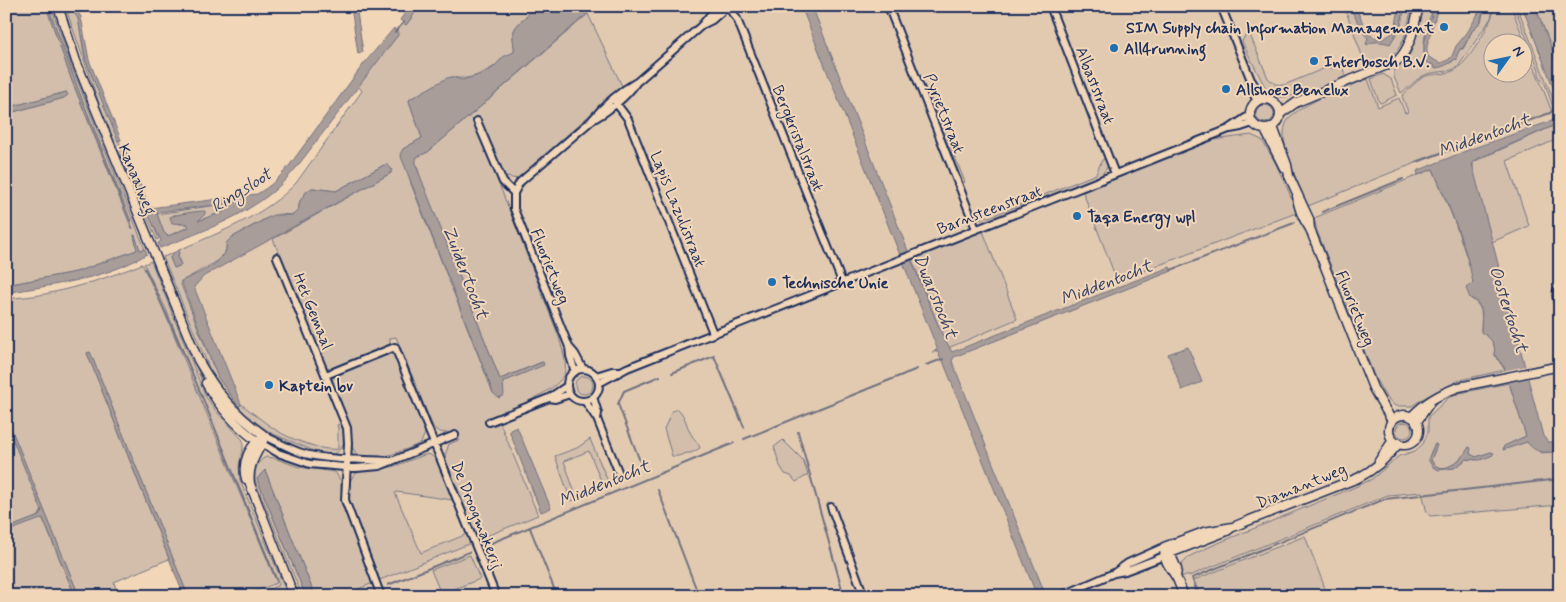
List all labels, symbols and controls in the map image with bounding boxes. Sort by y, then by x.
place label: SIM Supply chain Information Management [1126,18,1435,41]
marker: SIM Supply chain Information Management [1438,21,1450,33]
north arrow [1484,32,1534,82]
place label: All4running [1124,39,1206,62]
marker: All4running [1108,42,1120,54]
text: N [1508,43,1528,60]
street label: Albaststraat [1070,44,1119,128]
place label: Interbosch B.V. [1324,52,1430,73]
marker: Interbosch B.V. [1308,55,1320,67]
street label: Pyrietstraat [918,70,969,157]
place label: Allshoes Benelux [1236,80,1349,101]
street label: Bergkristalstraat [766,82,829,195]
marker: Allshoes Benelux [1220,83,1232,95]
water label: Middentocht [1435,108,1535,164]
street label: Kanaalweg [112,141,160,219]
street label: Lapis Lazulistraat [645,148,710,271]
water label: Ringsloot [207,161,280,221]
street label: Barnsteenstraat [934,181,1045,240]
place label: Taqa Energy wpl [1087,207,1196,230]
marker: Taqa Energy wpl [1071,210,1083,222]
water label: Zuidertocht [436,222,494,324]
street label: Fluorietweg [524,226,574,308]
water label: Dwarstocht [907,250,964,344]
water label: Middentocht [1057,254,1157,311]
water label: Oostertocht [1483,263,1534,357]
street label: Fluorietweg [1329,268,1379,350]
street label: Het Gemaal [288,270,337,353]
place label: Technische Unie [782,273,889,294]
marker: Technische Unie [766,276,778,288]
place label: Kaptein bv [279,376,353,397]
marker: Kaptein bv [263,379,275,391]
water label: Middentocht [555,454,655,513]
street label: De Droogmakerij [446,459,508,572]
street label: Diamantweg [1253,459,1350,515]

